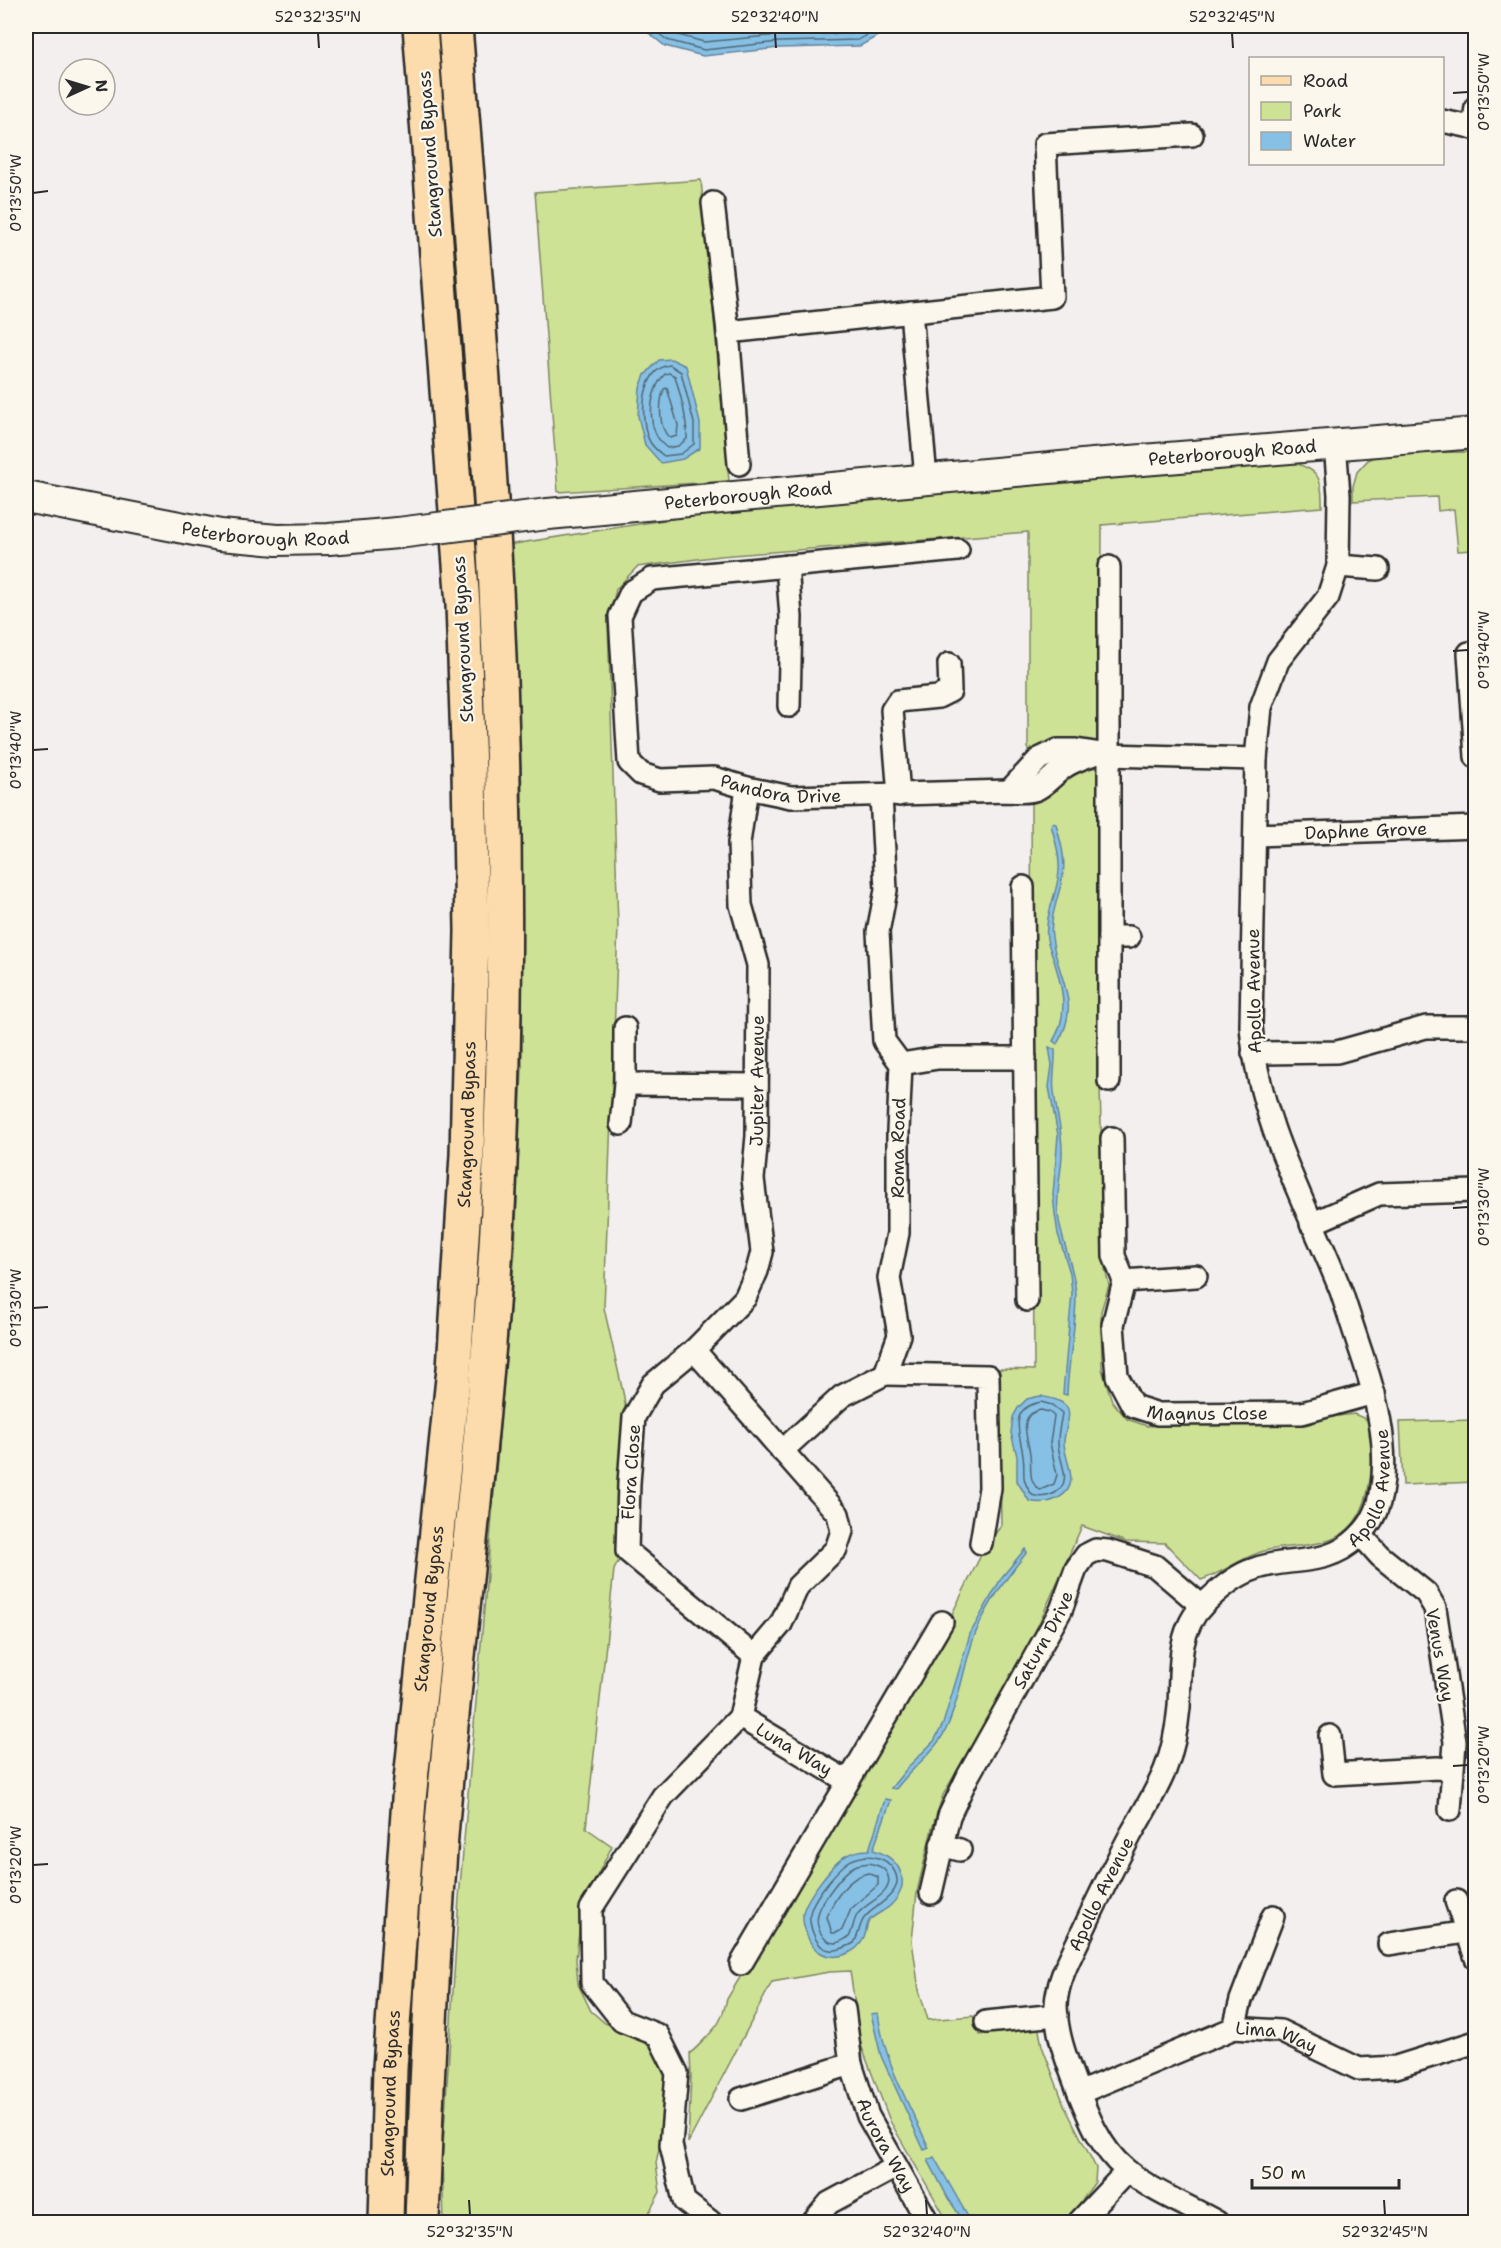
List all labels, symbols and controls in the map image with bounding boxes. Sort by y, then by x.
text: 52°32'35"N [275,7,361,27]
text: 52°32'40"N [731,7,819,27]
text: 52°32'45"N [1189,7,1275,27]
text: 0°13'50"W [1474,53,1494,131]
north arrow [57,57,117,117]
legend [1249,57,1444,165]
text: Road [1303,69,1348,93]
street label: Stanground Bypass [412,70,448,238]
text: N [91,79,112,93]
text: Park [1303,99,1342,123]
text: Water [1303,129,1356,153]
text: 0°13'50"W [6,154,26,232]
street label: Peterborough Road [1147,434,1317,471]
street label: Peterborough Road [663,476,833,515]
street label: Peterborough Road [179,516,350,552]
street label: Stanground Bypass [447,555,479,723]
text: 0°13'40"W [1474,611,1494,689]
text: 0°13'40"W [6,711,26,789]
street label: Pandora Drive [717,769,842,809]
street label: Daphne Grove [1304,817,1428,845]
street label: Apollo Avenue [1241,928,1267,1054]
street label: Jupiter Avenue [744,1015,770,1147]
street label: Stanground Bypass [452,1041,482,1209]
street label: Roma Road [886,1097,911,1198]
text: 0°13'30"W [1474,1168,1494,1246]
text: 0°13'30"W [6,1269,26,1347]
street label: Magnus Close [1144,1399,1268,1427]
street label: Flora Close [616,1423,646,1521]
street label: Apollo Avenue [1342,1428,1396,1553]
street label: Stanground Bypass [408,1524,450,1693]
street label: Saturn Drive [1007,1588,1079,1693]
street label: Venus Way [1420,1606,1460,1704]
street label: Luna Way [751,1717,837,1782]
text: 0°13'20"W [1474,1726,1494,1804]
text: 0°13'20"W [6,1826,26,1904]
street label: Apollo Avenue [1063,1832,1139,1955]
street label: Stanground Bypass [375,2009,406,2177]
street label: Lima Way [1235,2016,1321,2059]
street label: Aurora Way [851,2095,921,2197]
scale bar [1252,2152,1399,2190]
text: 50 m [1261,2161,1306,2185]
text: 52°32'35"N [427,2222,513,2242]
text: 52°32'40"N [883,2222,971,2242]
text: 52°32'45"N [1342,2222,1428,2242]

